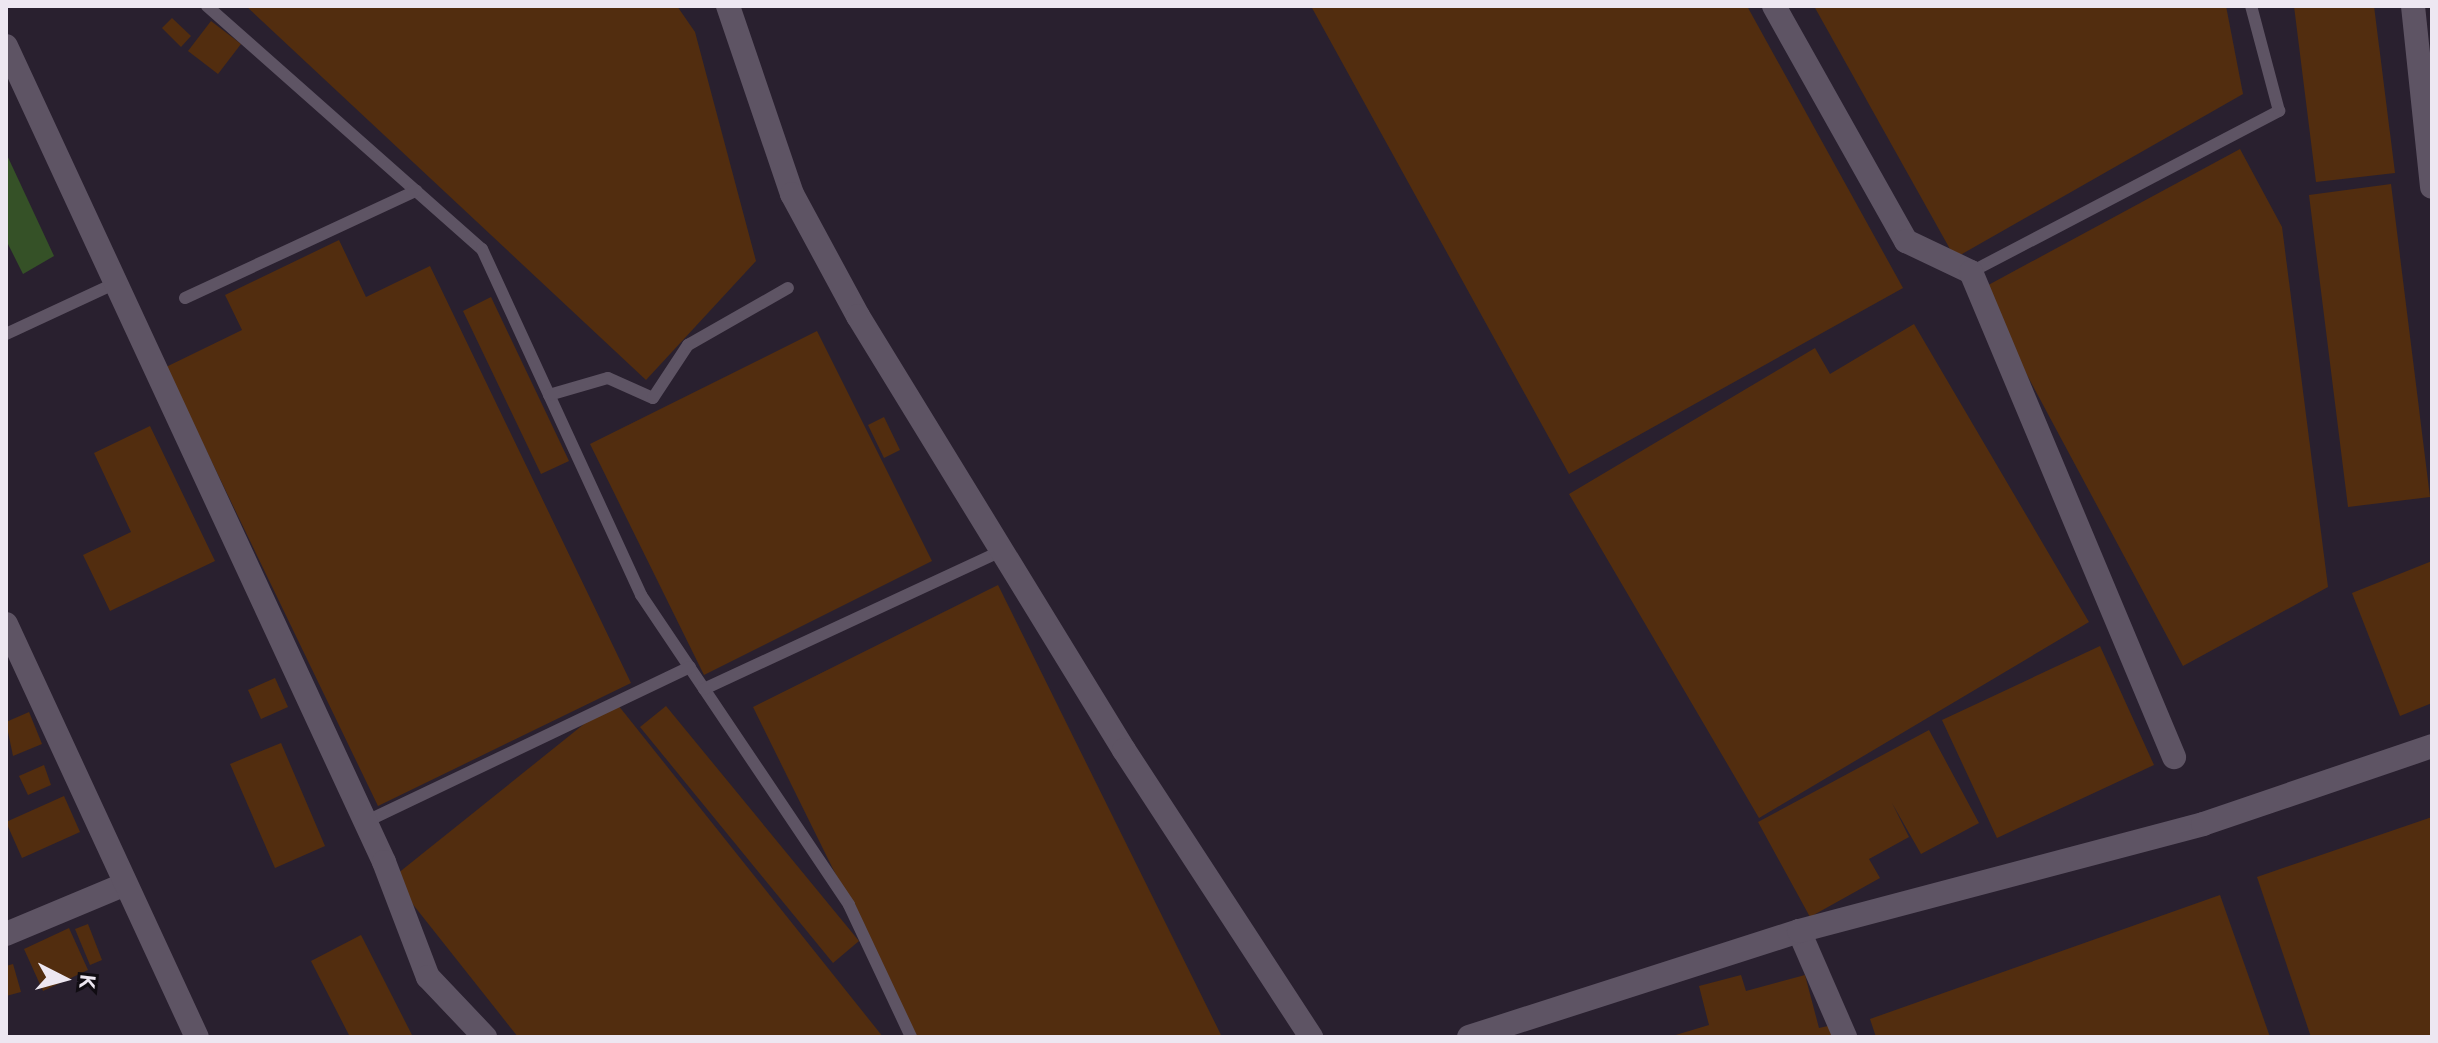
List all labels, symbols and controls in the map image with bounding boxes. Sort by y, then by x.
north arrow [24,939,104,1019]
text: K [75,973,102,990]

